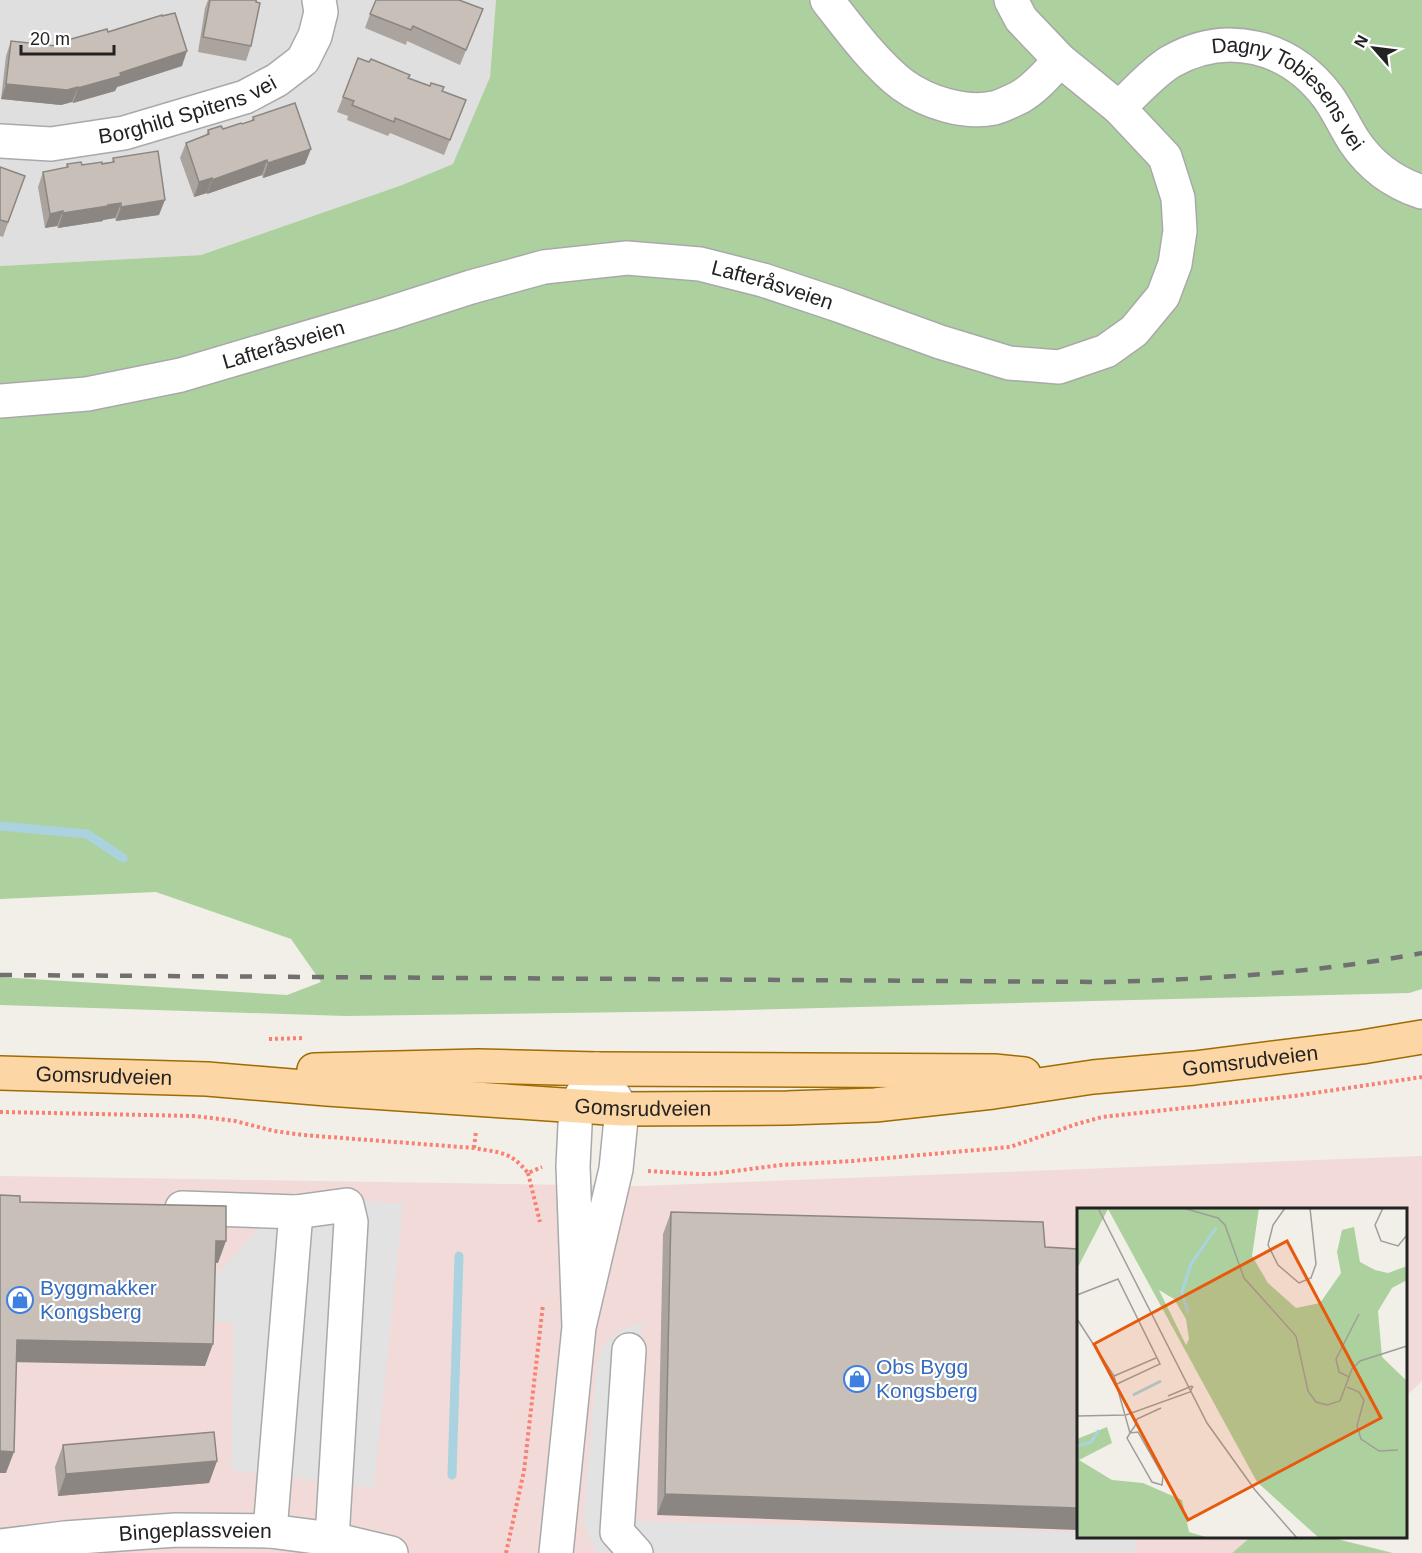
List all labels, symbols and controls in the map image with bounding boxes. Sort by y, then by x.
scale bar [21,18,114,56]
north arrow [1344,18,1404,78]
text: 20 m [30,29,70,49]
text: N [1351,32,1371,50]
street label: Dagny Tobiesens vei [1210,33,1369,155]
street label: Borghild Spitens vei [97,71,280,148]
street label: Lafteråsveien [709,255,836,314]
street label: Lafteråsveien [220,315,347,373]
street label: Gomsrudveien [1181,1041,1319,1080]
street label: Gomsrudveien [35,1062,173,1089]
street label: Gomsrudveien [574,1094,711,1120]
inset map [1077,1208,1407,1538]
place label: Byggmakker Kongsberg [40,1276,157,1323]
shop icon: Byggmakker Kongsberg [5,1285,35,1315]
place label: Obs Bygg Kongsberg [876,1355,978,1402]
shop icon: Obs Bygg Kongsberg [842,1364,872,1394]
street label: Bingeplassveien [118,1518,272,1545]

